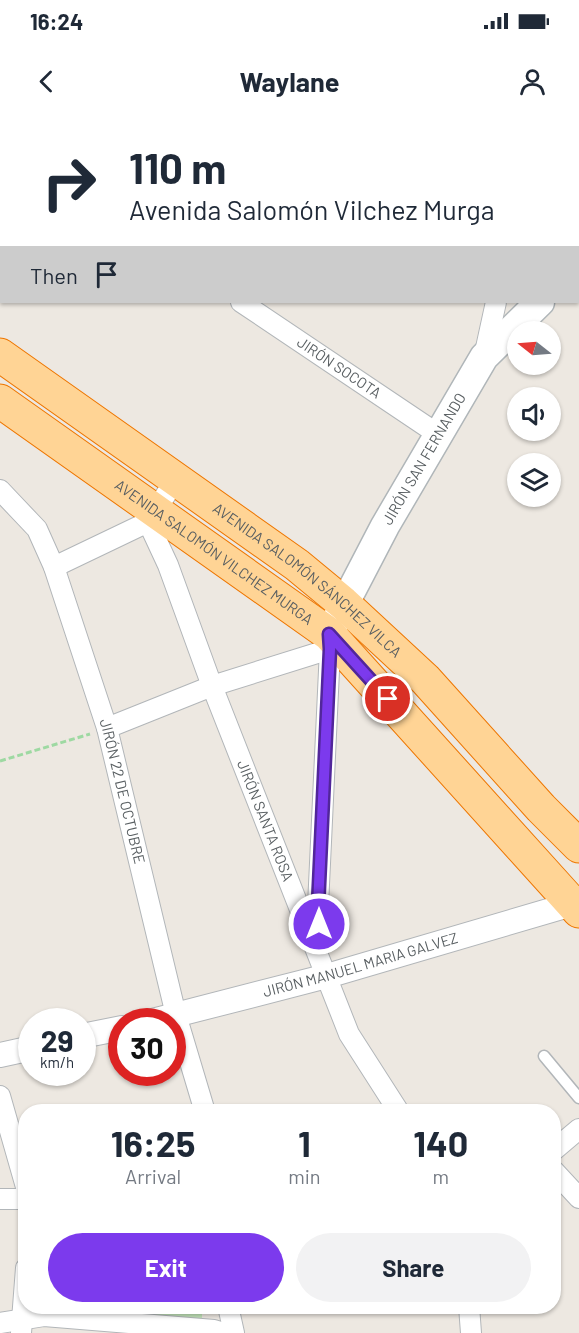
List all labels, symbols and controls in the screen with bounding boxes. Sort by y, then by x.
text: 16:24 [30,8,83,34]
icon: back [30,65,63,98]
text: Waylane [240,65,339,97]
icon: person [516,65,549,98]
text: 110 m [129,142,226,192]
icon: right [30,144,108,222]
text: Avenida Salomón Vilchez Murga [129,193,495,225]
icon: arrive [90,258,123,291]
text: Then [30,262,78,288]
north arrow [507,321,561,375]
map controls [507,321,561,507]
street label: JIRÓN SOCOTA [294,332,385,402]
button: sound [507,387,561,441]
street label: JIRÓN SAN FERNANDO [378,389,469,528]
button: layers [507,453,561,507]
street label: AVENIDA SALOMÓN VILCHEZ MURGA [112,475,317,628]
street label: AVENIDA SALOMÓN SÁNCHEZ VILCA [210,498,406,661]
pin [362,673,413,724]
icon: arrive [371,682,404,715]
street label: JIRÓN 22 DE OCTUBRE [96,716,149,866]
street label: JIRÓN SANTA ROSA [234,757,298,883]
position arrow [287,892,351,956]
street label: JIRÓN MANUEL MARIA GALVEZ [261,928,460,1000]
speed limit sign: 30 [108,1008,186,1086]
text: 29 [41,1022,73,1058]
text: km/h [40,1053,74,1071]
text: 16:25 [111,1121,195,1164]
text: 1 [298,1121,311,1164]
text: 140 [413,1121,468,1164]
text: Arrival [125,1164,181,1188]
text: min [288,1164,321,1188]
text: m [432,1164,449,1188]
button: Exit [48,1233,284,1302]
button: Share [296,1233,531,1302]

